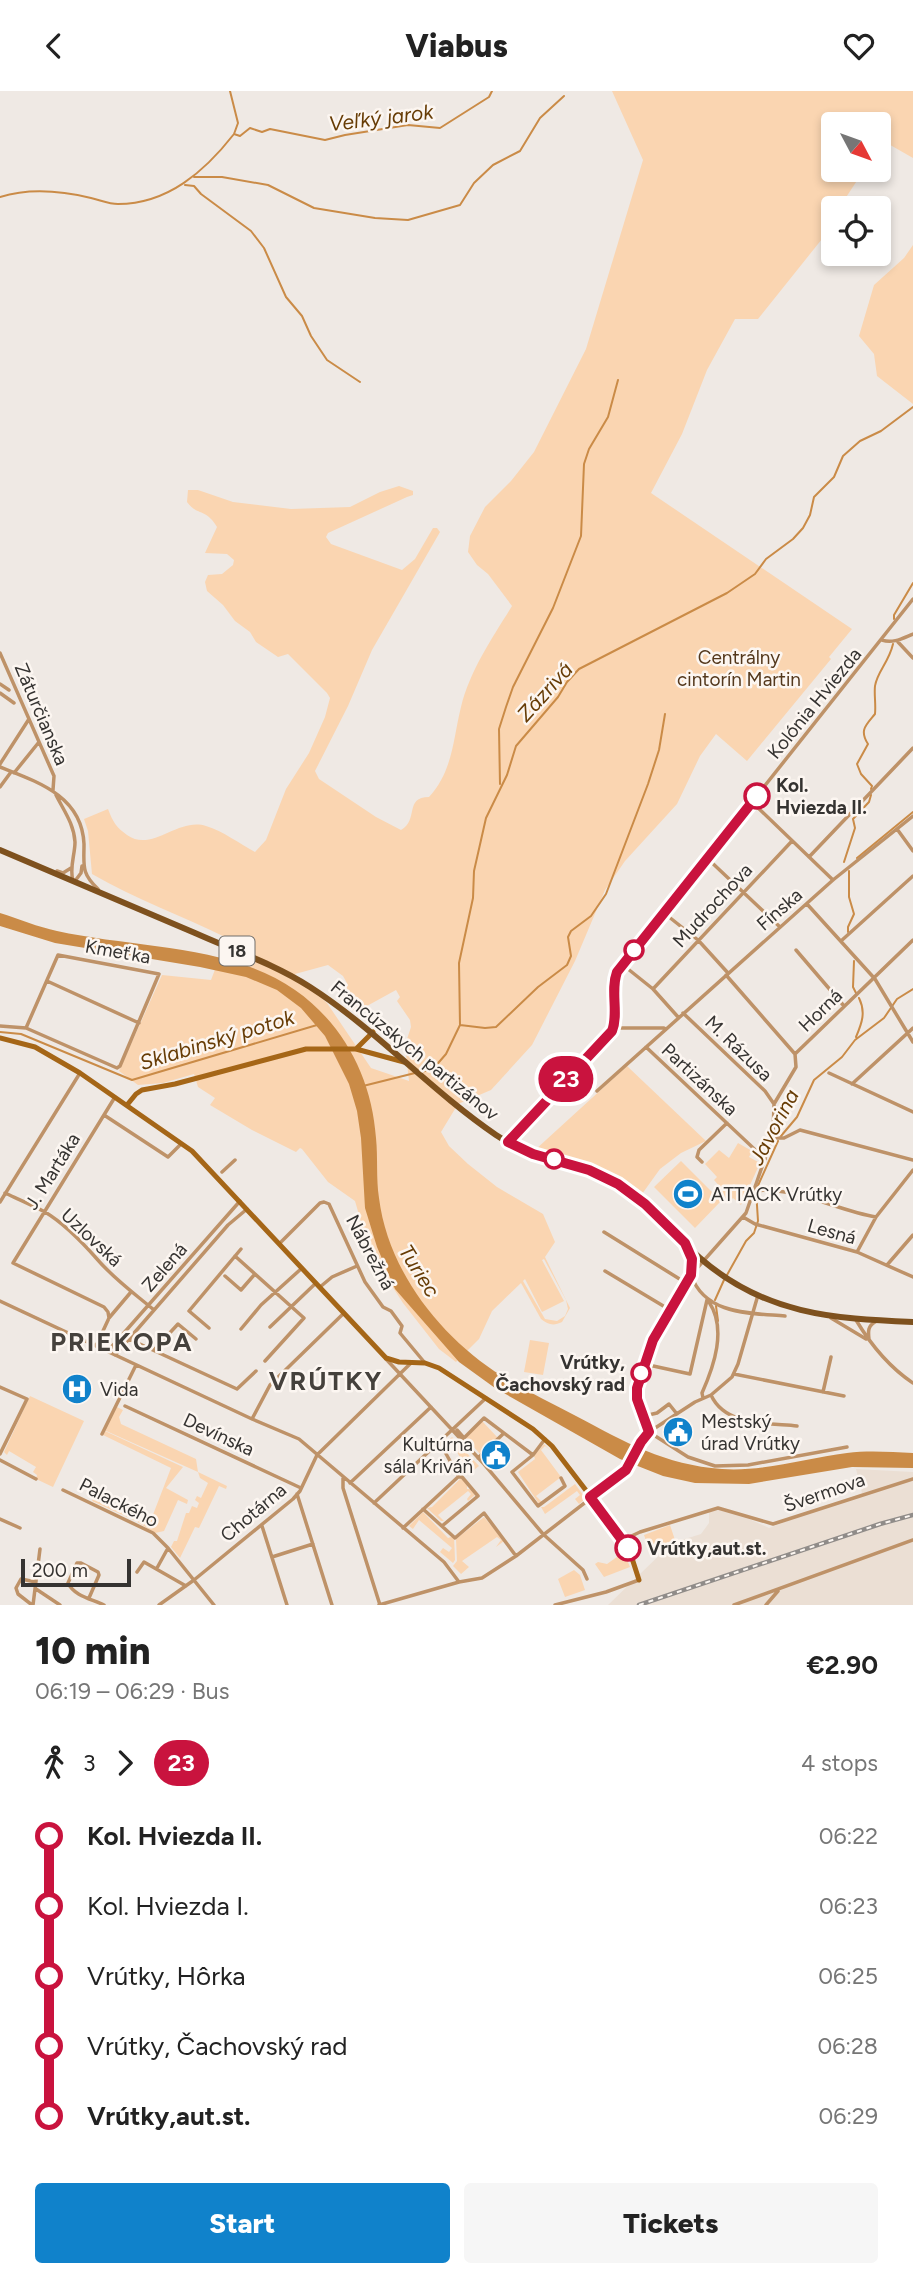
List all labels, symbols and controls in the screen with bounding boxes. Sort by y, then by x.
icon: back [35,27,73,65]
text: Viabus [405,27,508,65]
icon: heart [840,27,878,65]
water label: Veľký jarok [327,99,435,136]
north arrow [821,112,891,182]
map controls [821,112,891,266]
button: locate [821,196,891,266]
street label: Kolónia Hviezda [763,643,866,763]
park label: Centrálny cintorín Martin [677,646,801,691]
water label: Zázrivá [512,657,578,726]
street label: Záturčianska [10,660,73,769]
place label: Kol. Hviezda II. [776,774,867,819]
marker: Kol. Hviezda II. [744,783,770,809]
street label: Mudrochova [668,859,757,952]
street label: Fínska [752,883,807,935]
street label: Kmeťka [83,934,152,969]
road number: 18 [219,937,254,965]
unlabelled marker [624,940,644,960]
street label: Francúzskych partizánov [326,975,503,1125]
street label: Horná [794,984,847,1037]
water label: Sklabinský potok [137,1004,298,1075]
street label: M. Rázusa [700,1011,777,1086]
street label: Partizánska [657,1038,742,1120]
line badge: 23 [534,1056,598,1102]
text: 23 [552,1064,580,1093]
water label: Javorina [743,1085,804,1170]
street label: J. Martáka [20,1129,85,1214]
unlabelled marker [544,1149,564,1169]
sports icon: ATTACK Vrútky [671,1177,705,1211]
place label: ATTACK Vrútky [711,1183,842,1206]
street label: Uzlovská [56,1203,127,1271]
street label: Nábrežná [341,1211,400,1294]
street label: Lesná [805,1214,859,1249]
street label: Zelená [137,1238,192,1297]
water label: Turiec [394,1240,446,1302]
district label: PRIEKOPA [50,1326,194,1358]
place label: Vrútky, Čachovský rad [496,1351,625,1396]
marker: Vrútky, Čachovský rad [631,1363,651,1383]
district label: VRÚTKY [269,1365,383,1397]
hospital icon: Vida [60,1372,94,1406]
place label: Vida [100,1378,138,1401]
street label: Devínska [180,1408,258,1461]
place label: Mestský úrad Vrútky [701,1410,800,1455]
public building icon: Mestský úrad Vrútky [661,1415,695,1449]
place label: Kultúrna sála Kriváň [384,1433,473,1478]
public building icon: Kultúrna sála Kriváň [479,1438,513,1472]
street label: Švermova [781,1468,868,1517]
street label: Palackého [75,1473,162,1532]
street label: Chotárna [216,1478,291,1547]
marker: Vrútky,aut.st. [615,1535,641,1561]
place label: Vrútky,aut.st. [647,1537,767,1560]
scale bar [21,1556,131,1588]
text: 200 m [32,1559,88,1582]
text: 10 min [35,1628,151,1674]
text: €2.90 [806,1649,878,1681]
text: 06:19 – 06:29 · Bus [35,1677,229,1705]
icon: walk [35,1744,73,1782]
icon: forward [106,1744,144,1782]
text: 23 [168,1748,195,1777]
text: 3 [83,1749,96,1777]
text: 4 stops [801,1749,878,1777]
text: Kol. Hviezda II. [87,1820,262,1852]
text: 06:22 [819,1822,878,1850]
text: Kol. Hviezda I. [87,1890,249,1922]
text: 06:23 [819,1892,878,1920]
text: Vrútky, Hôrka [87,1960,246,1992]
text: 06:25 [818,1962,878,1990]
text: Vrútky, Čachovský rad [87,2030,348,2062]
text: 06:28 [817,2032,878,2060]
text: Vrútky,aut.st. [87,2100,251,2132]
text: 06:29 [819,2102,878,2130]
button: Start [35,2183,450,2263]
button: Tickets [464,2183,878,2263]

